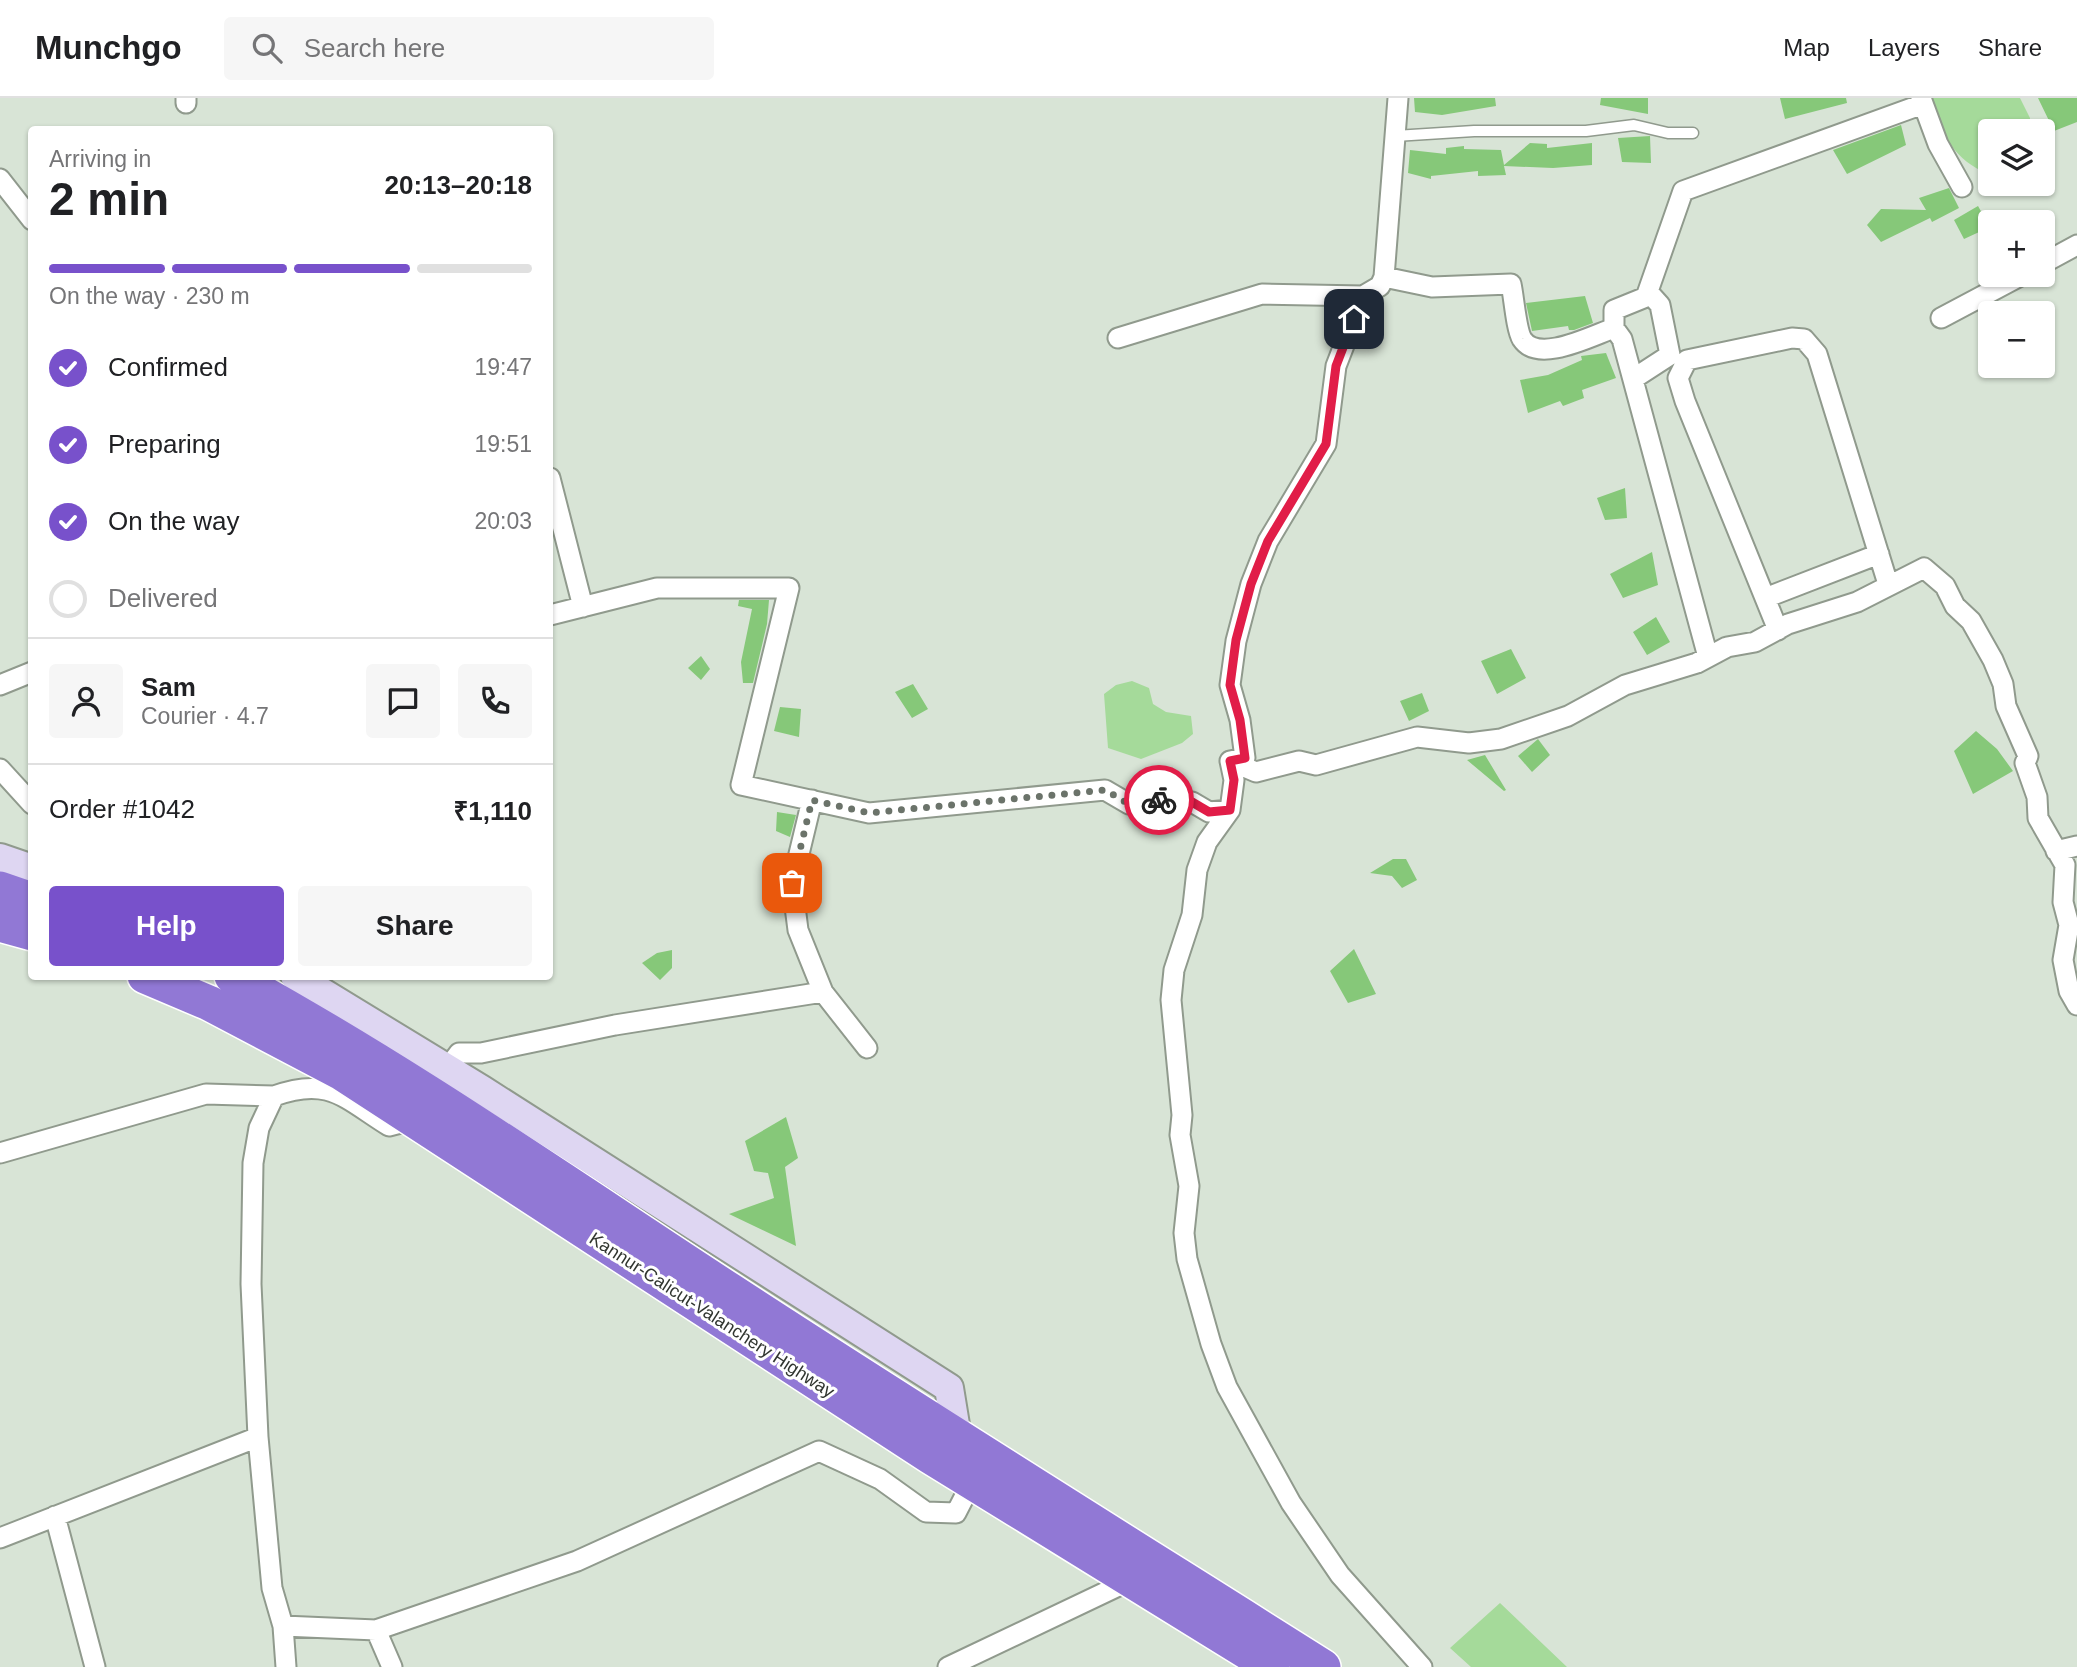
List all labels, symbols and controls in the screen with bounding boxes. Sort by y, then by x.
search box [224,17,714,80]
text: Munchgo [35,29,182,66]
icon: search [248,29,286,67]
text: Search here [304,33,445,63]
text: Map [1783,34,1830,61]
text: Layers [1868,34,1940,61]
text: Share [1978,34,2042,61]
map controls [1978,119,2055,378]
button: layers [1978,119,2055,196]
text: Arriving in [49,146,151,172]
text: 20:13–20:18 [385,170,532,200]
text: 2 min [49,173,169,225]
button: + [1978,210,2055,287]
text: On the way · 230 m [49,283,250,309]
pin [1324,289,1384,349]
icon: home [1335,300,1373,338]
button: − [1978,301,2055,378]
icon: check [49,349,87,387]
text: Confirmed [108,352,228,382]
text: 19:47 [474,354,532,380]
icon: check [49,426,87,464]
text: Preparing [108,429,221,459]
text: 19:51 [474,431,532,457]
icon: check [49,503,87,541]
text: On the way [108,506,240,536]
text: 20:03 [474,508,532,534]
text: Delivered [108,583,218,613]
button: person [49,664,123,738]
button: chat [366,664,440,738]
button: phone [458,664,532,738]
text: Sam [141,672,196,702]
text: Courier · 4.7 [141,703,269,729]
courier [1124,765,1194,835]
icon: bike [1140,781,1178,819]
text: Order #1042 [49,794,195,824]
text: ₹1,110 [453,796,532,826]
pin [762,853,822,913]
icon: bag [773,864,811,902]
button: Help [49,886,284,966]
button: Share [298,886,532,966]
street label: Kannur-Calicut-Valanchery Highway [586,1228,838,1402]

